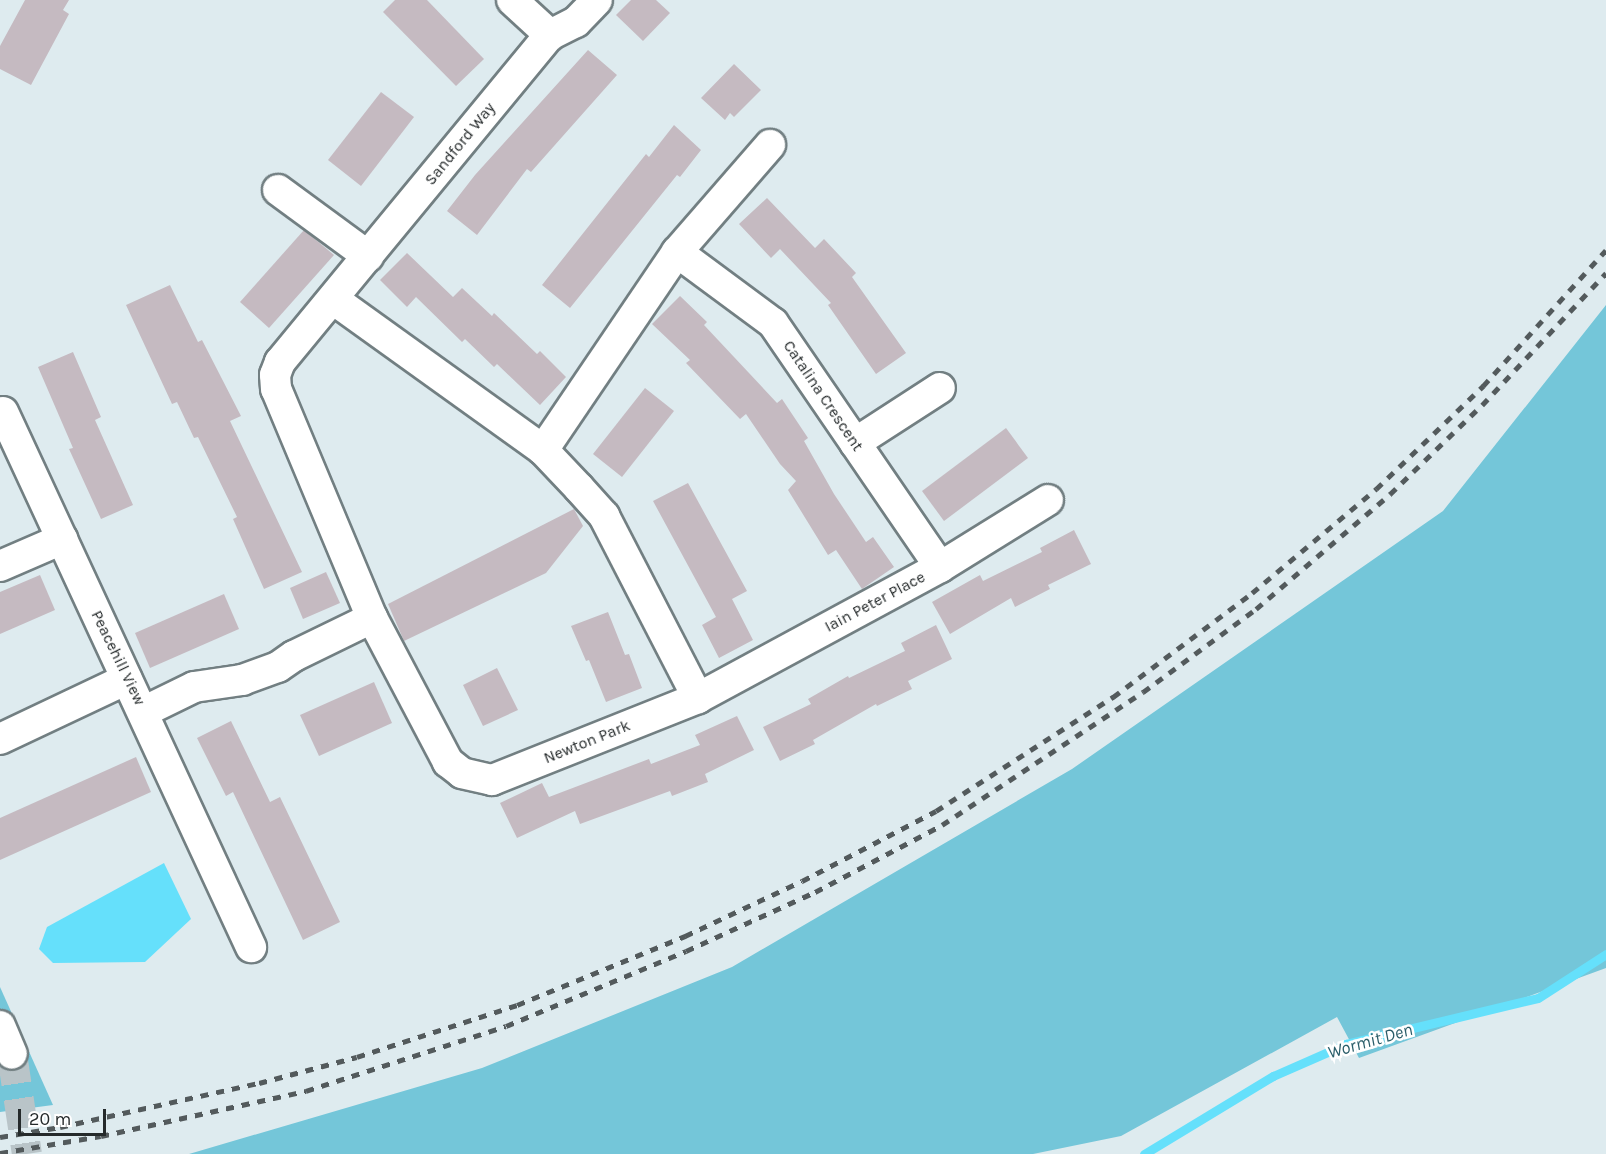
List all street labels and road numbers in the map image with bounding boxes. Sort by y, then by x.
street label: Sandford Way [421,99,499,189]
street label: Catalina Crescent [779,337,867,455]
street label: Iain Peter Place [821,567,929,637]
street label: Peacehill View [87,607,149,709]
street label: Newton Park [541,716,633,768]

